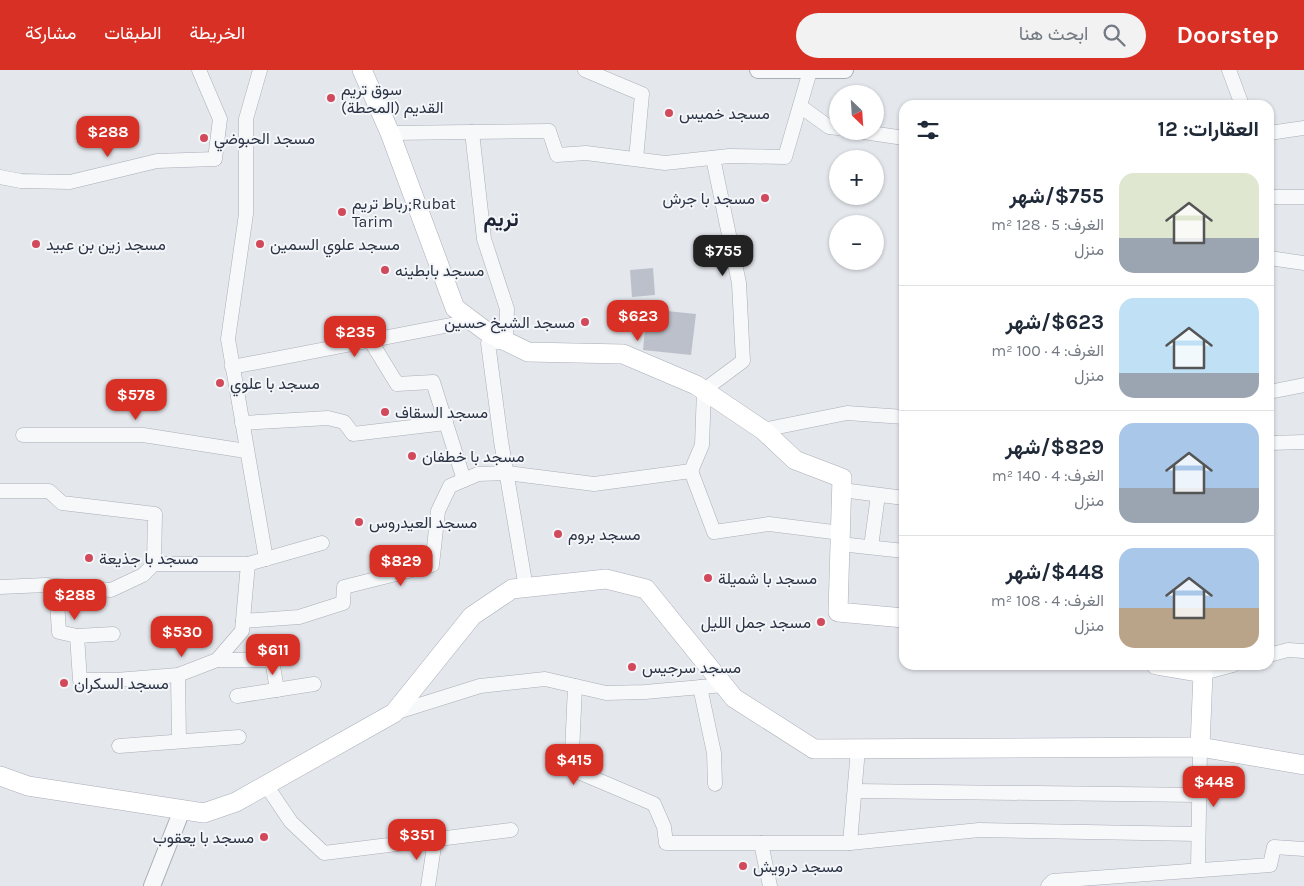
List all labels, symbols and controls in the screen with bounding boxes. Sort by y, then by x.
search box [796,13,1146,58]
icon: search [1100,21,1128,49]
text: Doorstep [1176,21,1279,49]
text: مشاركة [25,22,76,44]
text: الطبقات [104,22,161,44]
text: الخريطة [189,22,245,44]
text: ابحث هنا [1019,23,1088,45]
place label: سوق تريم القديم (المحطة) [341,80,444,118]
north arrow [829,85,884,140]
map controls [829,85,884,270]
marker: سوق تريم القديم (المحطة) [325,92,337,104]
place label: مسجد خميس [679,104,770,124]
marker: مسجد خميس [663,107,675,119]
pin: $288 [78,116,138,158]
icon: filters [914,116,942,144]
text: العقارات: 12 [1157,117,1259,141]
text: $288 [87,122,129,141]
place label: مسجد الحبوضي [214,129,315,152]
marker: مسجد الحبوضي [198,132,210,144]
button: + [829,150,884,205]
text: $755/شهر [1009,184,1104,208]
place label: مسجد با جرش [662,189,755,209]
marker: مسجد با جرش [759,192,771,204]
icon: home [1159,193,1219,253]
place label: رباط تريم;Rubat Tarim [352,194,456,231]
marker: رباط تريم;Rubat Tarim [336,206,348,218]
district label: تريم [483,207,519,233]
button: − [829,215,884,270]
text: الغرف: 5 · 128 m² [991,215,1104,234]
pin: $755 [693,234,753,277]
place label: مسجد زين بن عبيد [46,235,166,255]
place label: مسجد علوي السمين [270,235,400,258]
marker: مسجد زين بن عبيد [30,238,42,250]
marker: مسجد علوي السمين [254,238,266,250]
text: منزل [1074,240,1104,259]
text: $755 [704,241,742,260]
place label: مسجد بابطينه [395,261,484,280]
marker: مسجد بابطينه [379,264,391,276]
pin: $623 [608,300,668,342]
text: $623 [618,306,658,325]
text: $623/شهر [1006,310,1104,334]
place label: مسجد الشيخ حسين [444,313,575,334]
pin: $235 [325,316,385,358]
marker: مسجد الشيخ حسين [579,316,591,328]
icon: home [1159,318,1219,378]
text: $235 [335,322,375,341]
text: الغرف: 4 · 100 m² [991,341,1104,360]
text: منزل [1074,366,1104,385]
place label: مسجد با علوي [230,374,320,397]
marker: مسجد با علوي [214,377,226,389]
pin: $578 [106,378,166,421]
text: $578 [117,385,155,404]
place label: مسجد السقاف [395,403,488,422]
marker: مسجد السقاف [379,406,391,418]
text: $829/شهر [1005,435,1104,459]
icon: home [1159,443,1219,503]
place label: مسجد با خطفان [422,447,524,466]
marker: مسجد با خطفان [406,450,418,462]
text: الغرف: 4 · 140 m² [992,466,1104,485]
text: منزل [1074,491,1104,510]
place label: مسجد العيدروس [369,513,477,533]
marker: مسجد العيدروس [353,516,365,528]
place label: مسجد بروم [568,525,641,545]
marker: مسجد بروم [552,528,564,540]
pin: $829 [371,544,431,587]
place label: مسجد با جذيعة [99,549,199,568]
text: $829 [381,551,421,570]
marker: مسجد با جذيعة [83,552,95,564]
text: $448/شهر [1006,560,1104,584]
icon: home [1159,568,1219,628]
place label: مسجد با شميلة [718,569,817,588]
marker: مسجد با شميلة [702,572,714,584]
pin: $288 [45,578,105,621]
text: $288 [54,585,96,604]
text: الغرف: 4 · 108 m² [991,591,1104,610]
place label: مسجد جمل الليل [701,613,811,633]
pin: $530 [152,616,212,658]
marker: مسجد جمل الليل [815,616,827,628]
text: منزل [1074,616,1104,635]
text: $530 [162,622,202,641]
pin: $611 [243,634,303,676]
text: $611 [257,640,289,659]
place label: مسجد سرجيس [642,658,741,678]
marker: مسجد سرجيس [626,661,638,673]
place label: مسجد السكران [74,674,169,694]
marker: مسجد السكران [58,677,70,689]
pin: $415 [544,744,604,786]
text: $415 [556,750,592,769]
pin: $448 [1184,766,1244,808]
text: $448 [1194,772,1234,791]
pin: $351 [387,818,447,861]
text: $351 [399,825,435,844]
place label: مسجد با يعقوب [153,828,254,848]
marker: مسجد با يعقوب [258,831,270,843]
place label: مسجد درويش [753,857,843,877]
marker: مسجد درويش [737,860,749,872]

